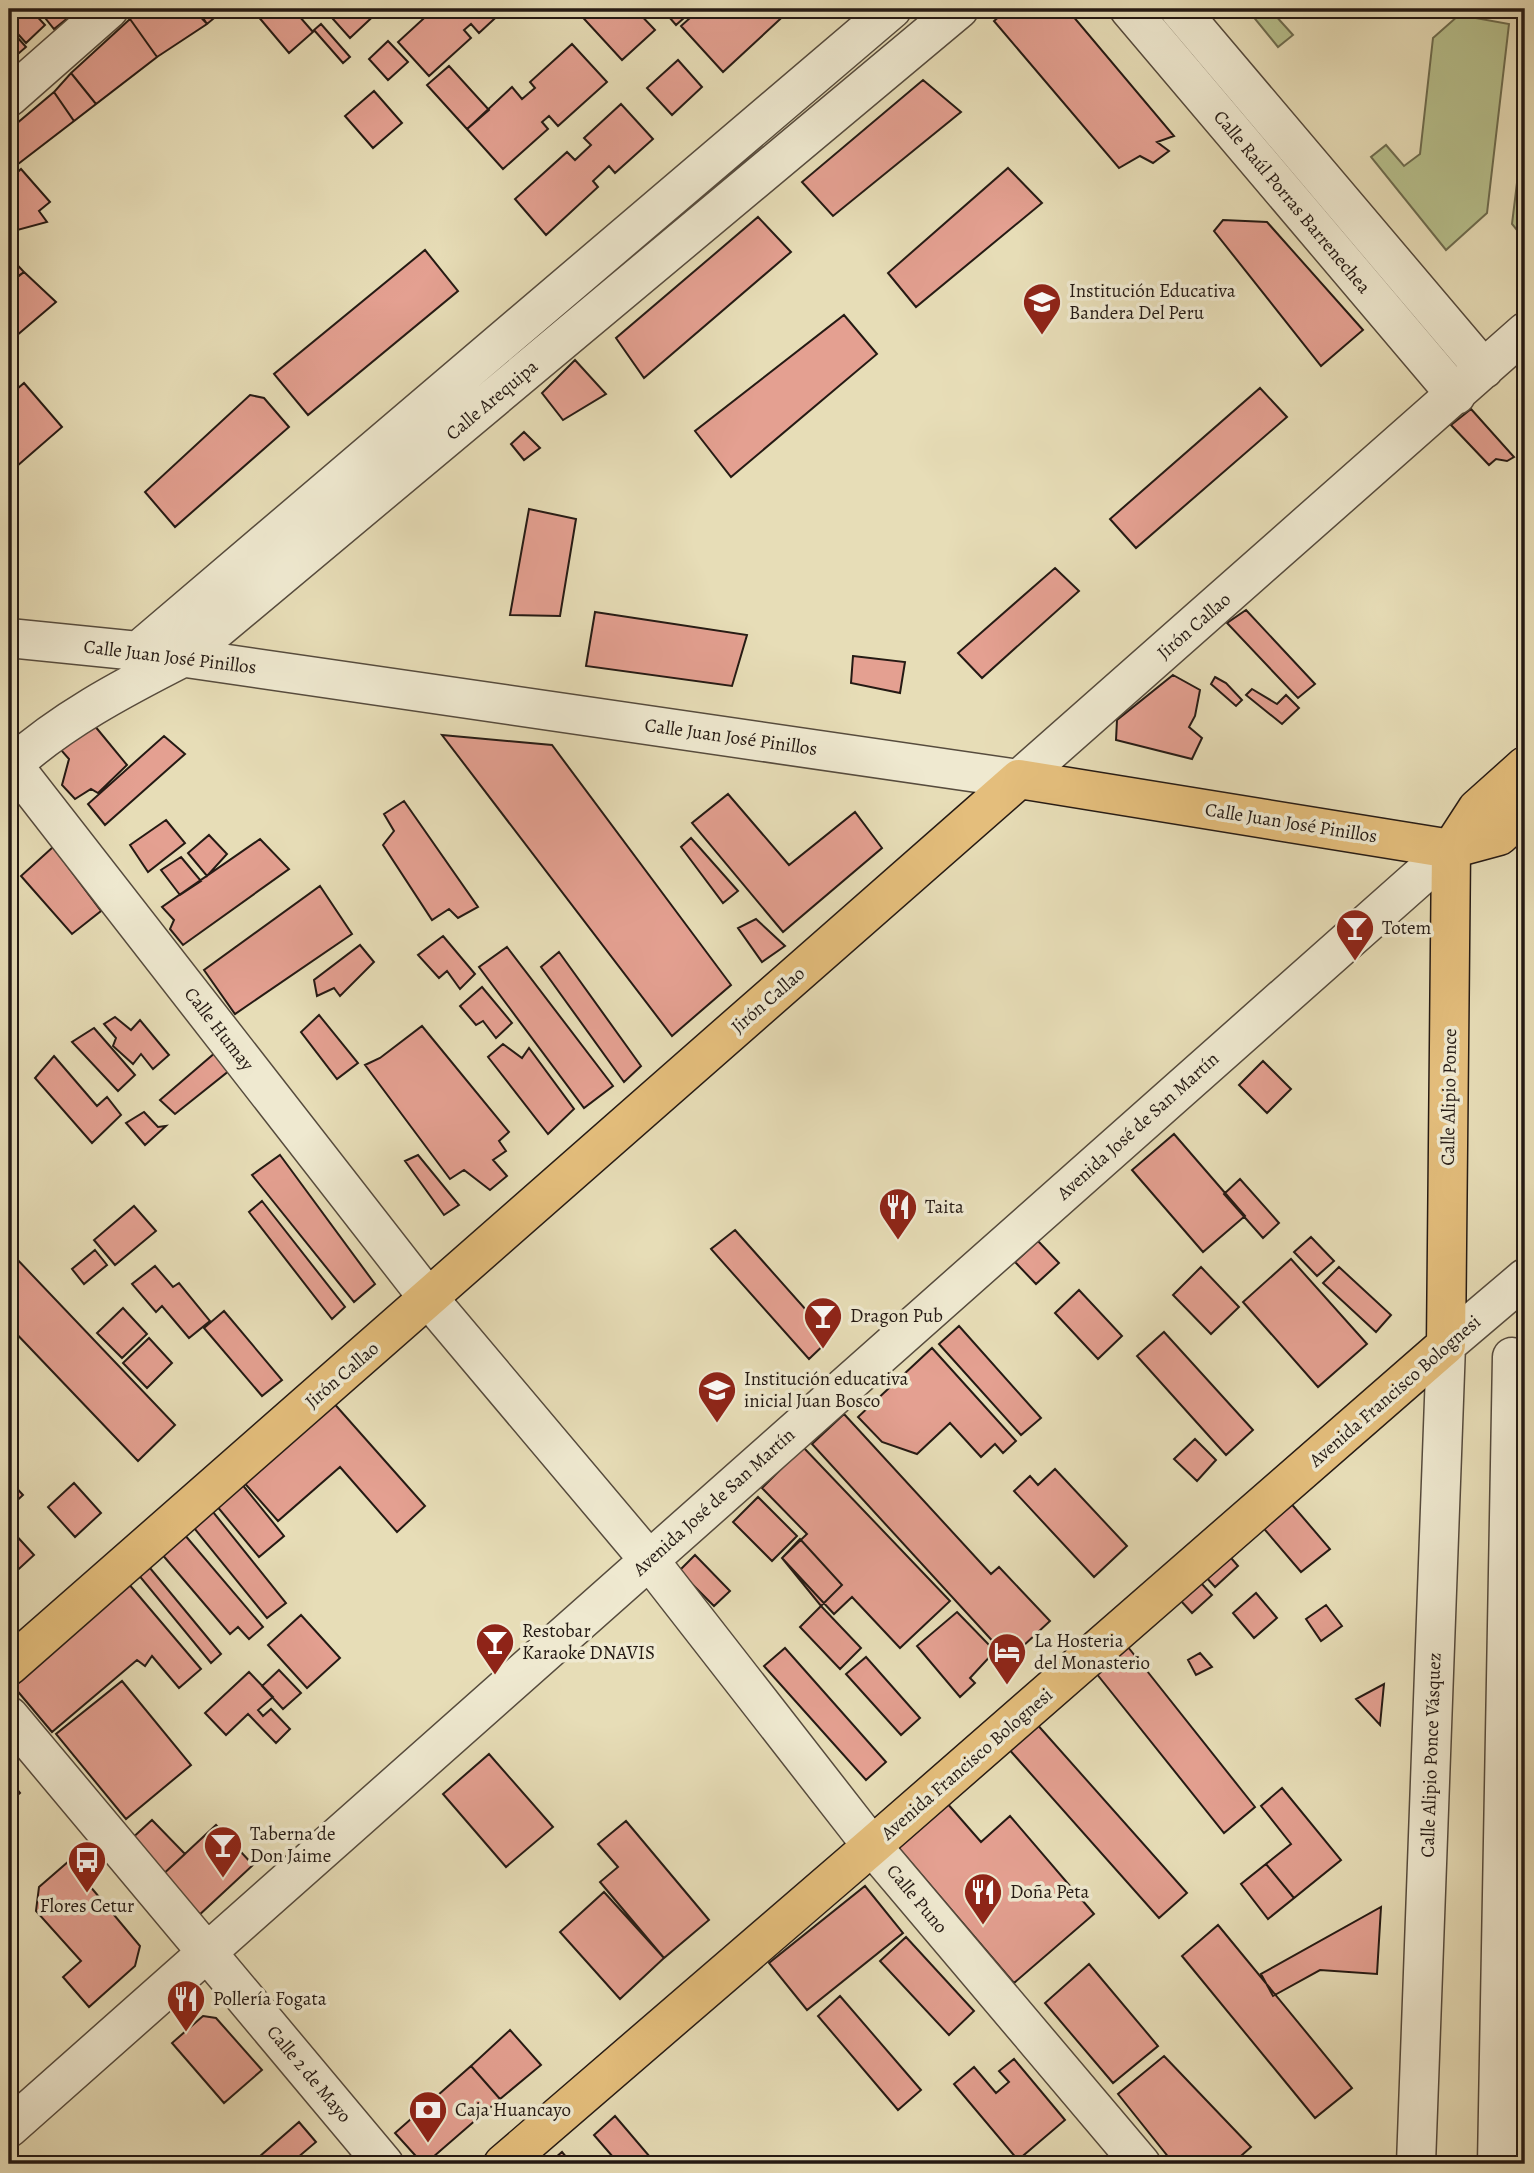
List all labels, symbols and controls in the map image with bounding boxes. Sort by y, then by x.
street label: Calle Raúl Porras Barrenechea [1207,105,1377,299]
place label: Institución Educativa Bandera Del Peru [1069,278,1236,326]
school or university icon: Institución Educativa Bandera Del Peru [1021,281,1063,336]
street label: Calle Arequipa [440,354,544,446]
street label: Jirón Callao [1151,587,1237,665]
street label: Calle Juan José Pinillos [82,634,258,680]
street label: Calle Juan José Pinillos [643,712,819,762]
street label: Calle Juan José Pinillos [1203,797,1379,849]
bar icon: Totem [1334,907,1376,962]
place label: Totem [1382,915,1431,941]
street label: Jirón Callao [725,961,811,1039]
street label: Calle Humay [178,982,260,1077]
street label: Calle Alipio Ponce [1435,1028,1463,1166]
street label: Avenida José de San Martín [1050,1046,1225,1207]
restaurant icon: Taita [877,1186,919,1241]
place label: Taita [925,1194,964,1220]
bar icon: Dragon Pub [802,1295,844,1350]
place label: Dragon Pub [850,1303,943,1329]
street label: Avenida Francisco Bolognesi [1303,1309,1486,1474]
street label: Jirón Callao [299,1336,385,1414]
place label: Institución educativa inicial Juan Bosco [744,1366,908,1414]
school or university icon: Institución educativa inicial Juan Bosco [696,1369,738,1424]
street label: Avenida José de San Martín [626,1422,801,1583]
place label: Restobar Karaoke DNAVIS [522,1618,655,1666]
bar icon: Restobar Karaoke DNAVIS [474,1621,516,1676]
place label: La Hosteria del Monasterio [1034,1628,1150,1676]
hotel icon: La Hosteria del Monasterio [986,1631,1028,1686]
street label: Calle Alipio Ponce Vásquez [1414,1652,1448,1858]
street label: Avenida Francisco Bolognesi [875,1682,1058,1847]
place label: Taberna de Don Jaime [250,1821,335,1869]
bar icon: Taberna de Don Jaime [202,1824,244,1879]
bus stop icon: Flores Cetur [66,1839,108,1894]
street label: Calle Puno [880,1859,954,1939]
restaurant icon: Doña Peta [962,1871,1004,1926]
place label: Doña Peta [1010,1879,1090,1905]
place label: Flores Cetur [40,1893,134,1919]
restaurant icon: Pollería Fogata [165,1978,207,2033]
place label: Pollería Fogata [213,1986,327,2012]
street label: Calle 2 de Mayo [261,2020,357,2128]
bank icon: Caja Huancayo [407,2089,449,2144]
place label: Caja Huancayo [455,2097,571,2123]

